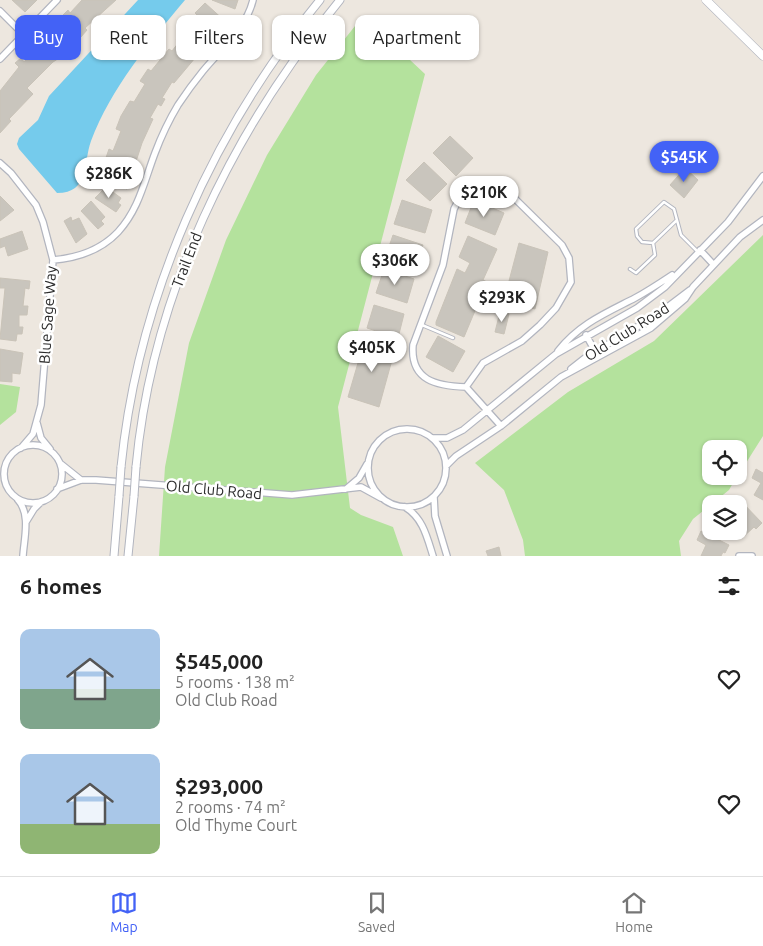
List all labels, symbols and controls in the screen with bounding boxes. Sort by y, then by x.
chip: Buy [15,15,81,60]
chip: Rent [91,15,166,60]
chip: Filters [176,15,262,60]
chip: New [272,15,345,60]
chip: Apartment [355,15,479,60]
pin: $545K [649,140,719,183]
text: $545K [661,148,707,166]
pin: $286K [74,156,144,199]
text: $286K [86,164,132,182]
pin: $210K [449,176,519,218]
text: $210K [461,183,507,201]
street label: Trail End [168,230,205,290]
pin: $306K [360,244,430,286]
text: $306K [372,251,418,269]
street label: Blue Sage Way [36,265,59,365]
pin: $293K [467,280,537,323]
text: $293K [479,288,525,306]
street label: Old Club Road [581,299,672,364]
pin: $405K [337,330,407,373]
text: $405K [349,338,395,356]
map controls [702,440,747,540]
button: locate [702,440,747,485]
street label: Old Club Road [165,477,263,502]
button: layers [702,495,747,540]
icon: filters [715,572,743,600]
text: 6 homes [20,574,102,598]
icon: home [60,649,120,709]
text: $545,000 [175,649,263,673]
icon: heart [715,665,743,693]
text: 5 rooms · 138 m² [175,673,295,691]
text: Old Club Road [175,691,278,709]
icon: home [60,774,120,834]
text: $293,000 [175,774,263,798]
icon: heart [715,790,743,818]
text: 2 rooms · 74 m² [175,798,286,816]
text: Old Thyme Court [175,816,297,834]
tab: Map [110,889,138,935]
tab: Saved [358,889,395,935]
tab: Home [615,889,653,935]

